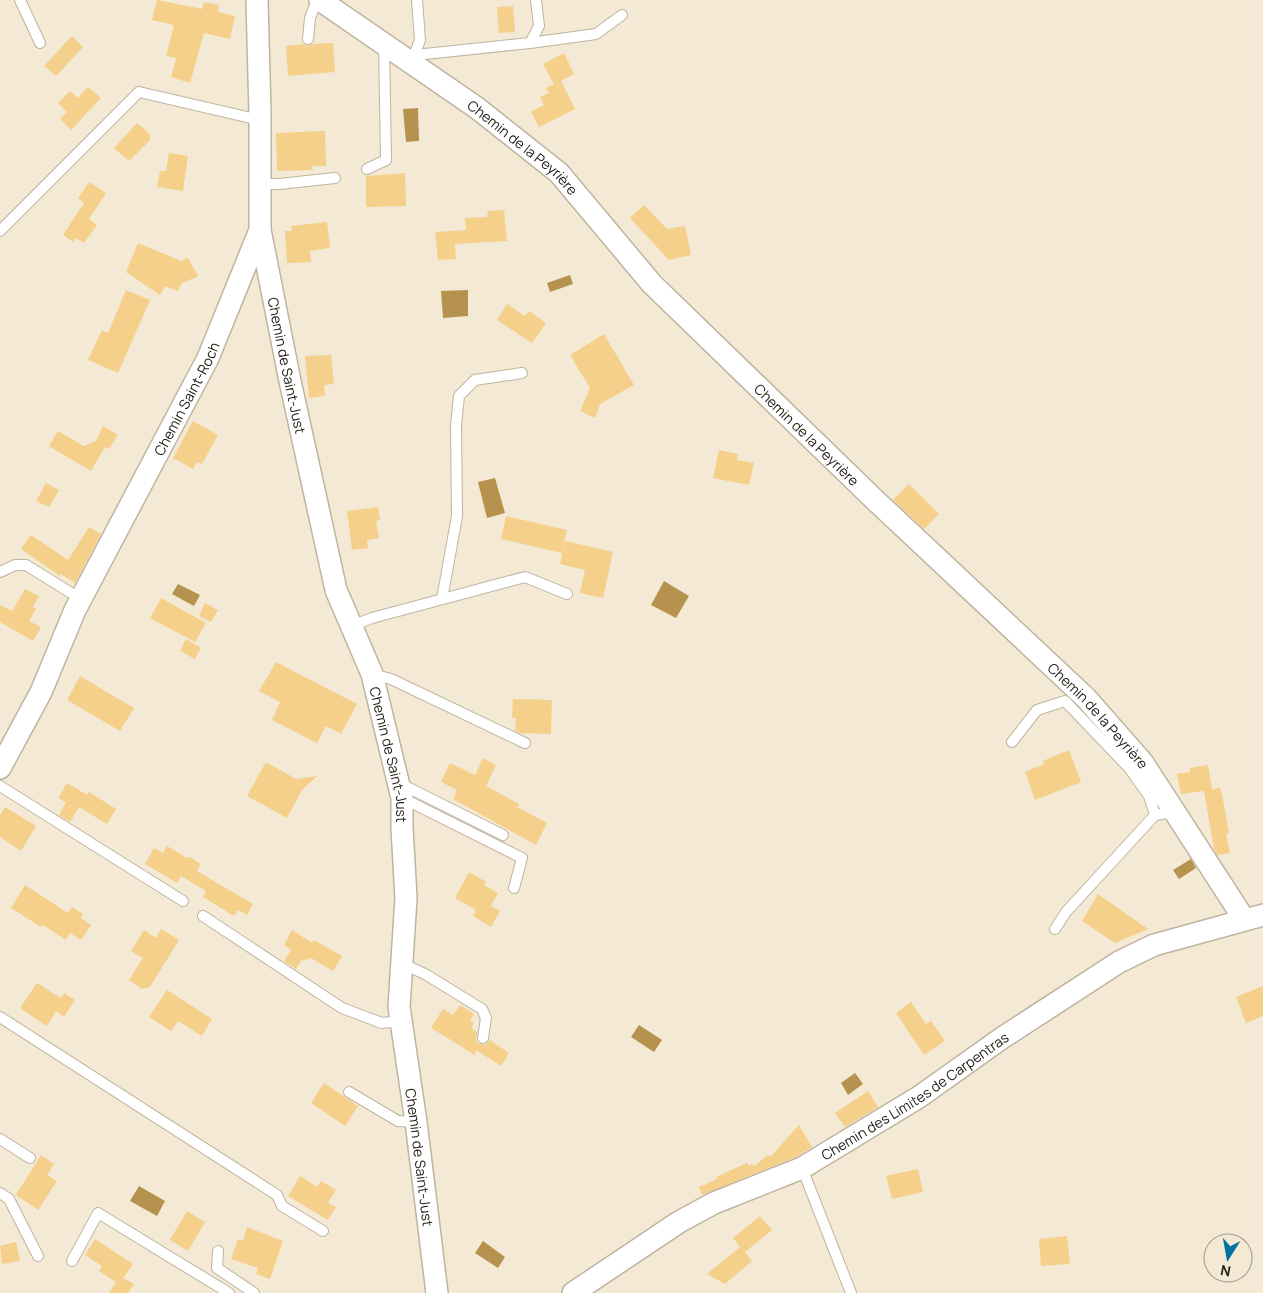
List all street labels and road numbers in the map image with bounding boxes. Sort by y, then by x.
street label: Chemin de la Peyrière [464,95,583,199]
street label: Chemin de Saint-Just [264,295,311,436]
street label: Chemin Saint-Roch [149,339,223,459]
street label: Chemin de la Peyrière [750,379,864,490]
street label: Chemin de la Peyrière [1044,658,1153,772]
street label: Chemin de Saint-Just [366,685,412,823]
street label: Chemin des Limites de Carpentras [817,1027,1012,1164]
street label: Chemin de Saint-Just [402,1087,438,1228]

